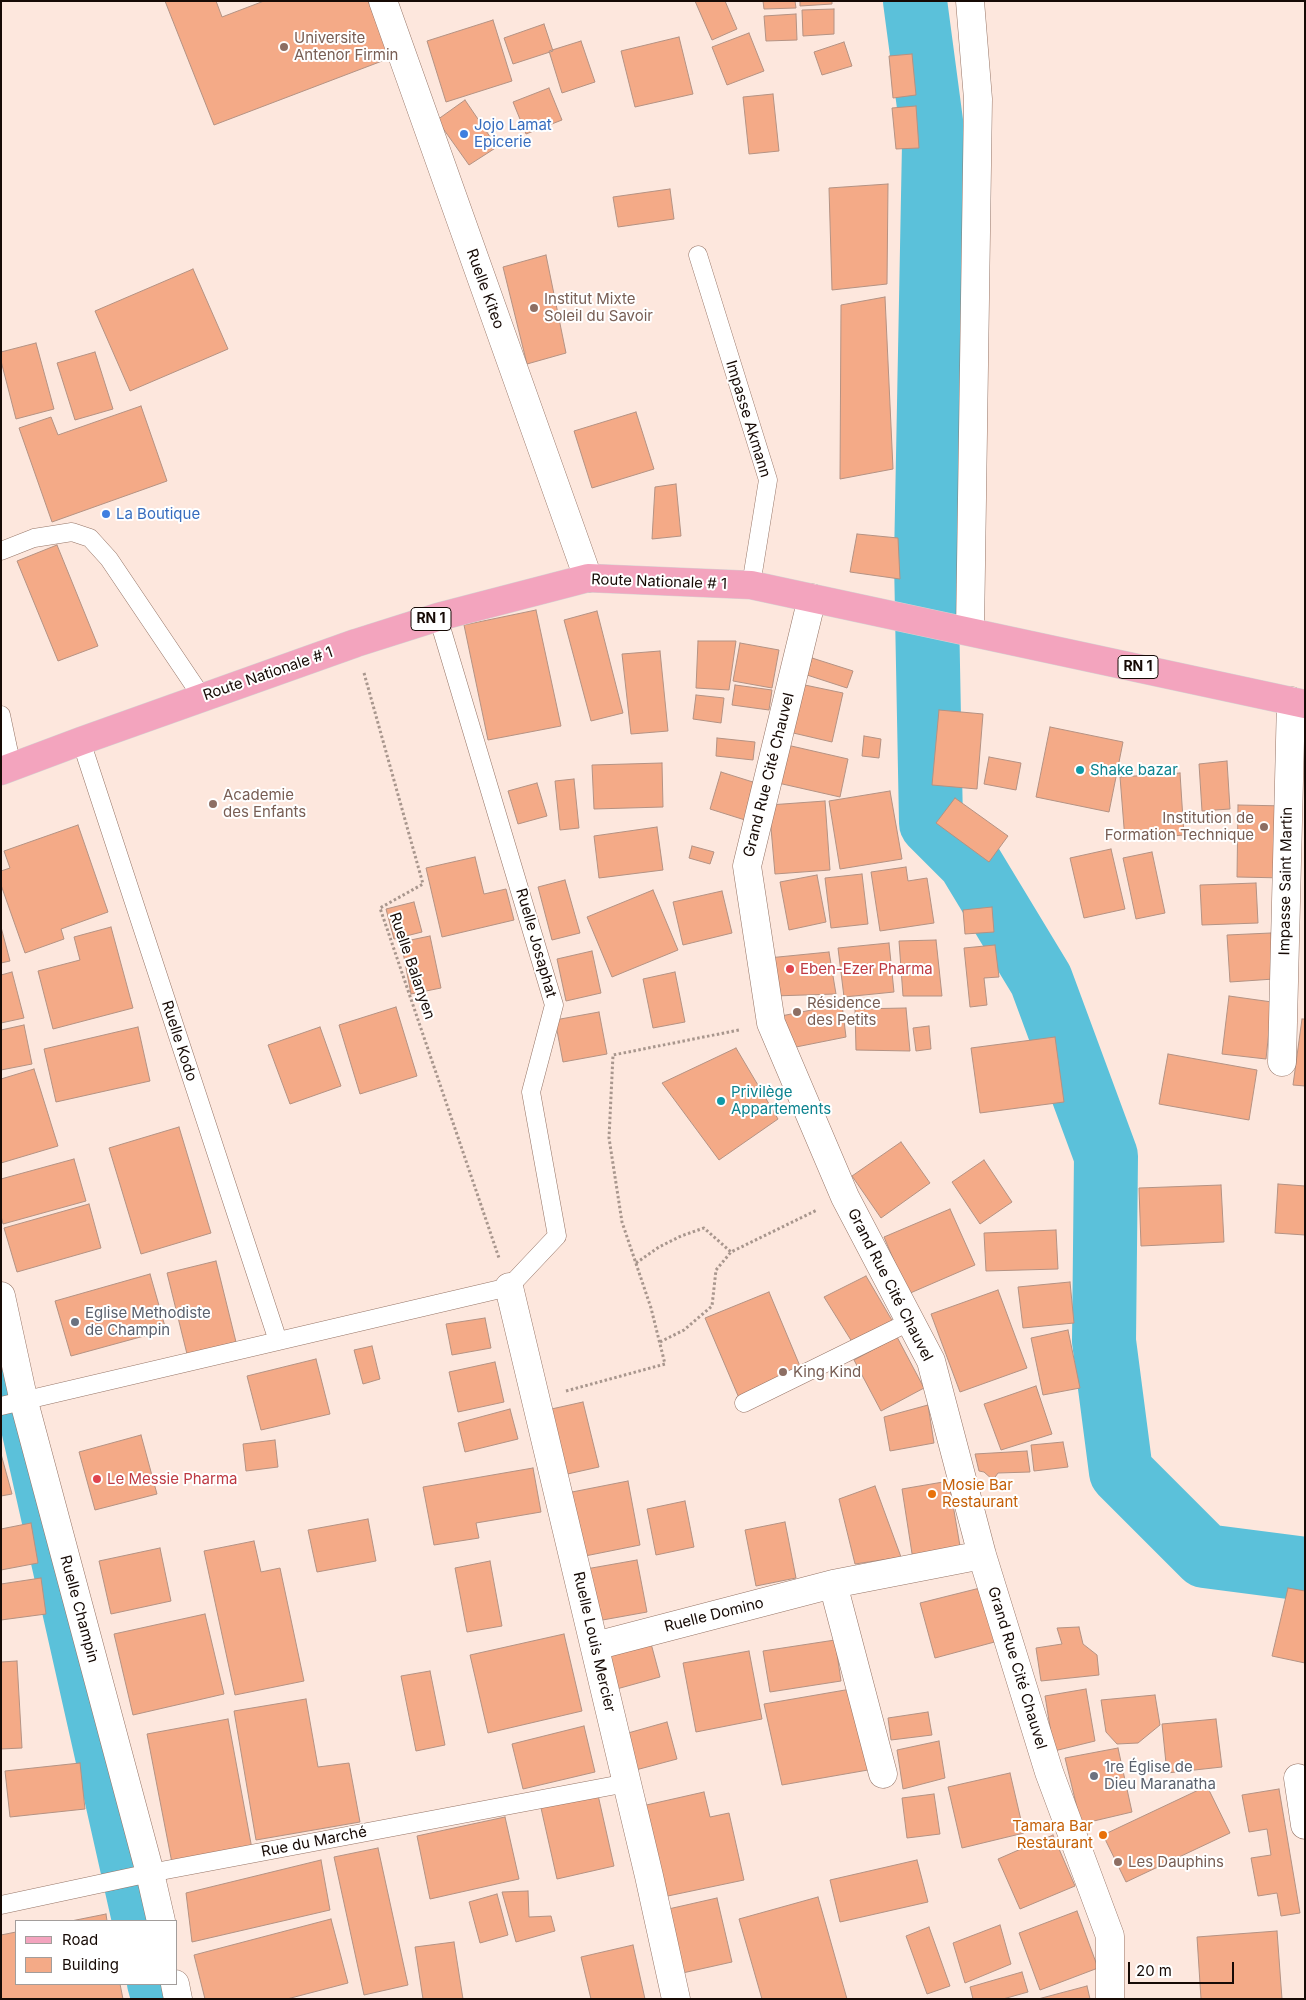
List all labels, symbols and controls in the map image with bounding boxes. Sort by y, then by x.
place label: Universite Antenor Firmin [294,29,398,64]
marker: Universite Antenor Firmin [278,41,290,53]
place label: Jojo Lamat Epicerie [474,116,552,151]
marker: Jojo Lamat Epicerie [458,128,470,140]
street label: Ruelle Kiteo [462,246,508,332]
place label: Institut Mixte Soleil du Savoir [544,290,653,325]
marker: Institut Mixte Soleil du Savoir [528,302,540,314]
street label: Impasse Akmann [722,358,774,480]
place label: La Boutique [116,505,200,523]
marker: La Boutique [100,508,112,520]
street label: Route Nationale # 1 [591,571,727,593]
road number: RN 1 [411,608,451,630]
street label: Route Nationale # 1 [201,643,335,705]
road number: RN 1 [1118,656,1158,679]
street label: Grand Rue Cité Chauvel [740,691,798,859]
place label: Shake bazar [1090,761,1178,779]
marker: Shake bazar [1074,764,1086,776]
place label: Academie des Enfants [223,786,306,821]
marker: Academie des Enfants [207,798,219,810]
street label: Impasse Saint Martin [1276,807,1296,955]
place label: Institution de Formation Technique [1105,809,1254,844]
marker: Institution de Formation Technique [1258,821,1270,833]
street label: Ruelle Josaphat [512,886,560,1000]
street label: Ruelle Balanyen [385,910,439,1022]
place label: Eben-Ezer Pharma [800,960,933,978]
marker: Eben-Ezer Pharma [784,963,796,975]
place label: Résidence des Petits [807,994,881,1029]
street label: Ruelle Kodo [157,998,201,1084]
marker: Résidence des Petits [791,1006,803,1018]
place label: Privilège Appartements [731,1083,831,1118]
marker: Privilège Appartements [715,1095,727,1107]
street label: Grand Rue Cité Chauvel [844,1206,936,1364]
place label: Eglise Methodiste de Champin [85,1304,211,1339]
marker: Eglise Methodiste de Champin [69,1316,81,1328]
place label: King Kind [793,1363,861,1381]
marker: King Kind [777,1366,789,1378]
place label: Le Messie Pharma [107,1470,237,1488]
marker: Le Messie Pharma [91,1473,103,1485]
place label: Mosie Bar Restaurant [942,1476,1018,1511]
marker: Mosie Bar Restaurant [926,1488,938,1500]
street label: Ruelle Champin [56,1553,102,1665]
street label: Ruelle Louis Mercier [569,1570,619,1714]
street label: Grand Rue Cité Chauvel [984,1585,1050,1751]
street label: Ruelle Domino [662,1594,766,1636]
place label: 1re Église de Dieu Maranatha [1104,1758,1216,1793]
marker: 1re Église de Dieu Maranatha [1088,1770,1100,1782]
place label: Tamara Bar Restaurant [1012,1817,1093,1852]
street label: Rue du Marché [260,1823,368,1861]
marker: Tamara Bar Restaurant [1097,1829,1109,1841]
place label: Les Dauphins [1128,1853,1224,1871]
marker: Les Dauphins [1112,1856,1124,1868]
legend [15,1920,178,1985]
text: Road [62,1930,98,1949]
scale bar [1131,1952,1237,1984]
text: Building [62,1955,119,1974]
text: 20 m [1136,1961,1172,1980]

